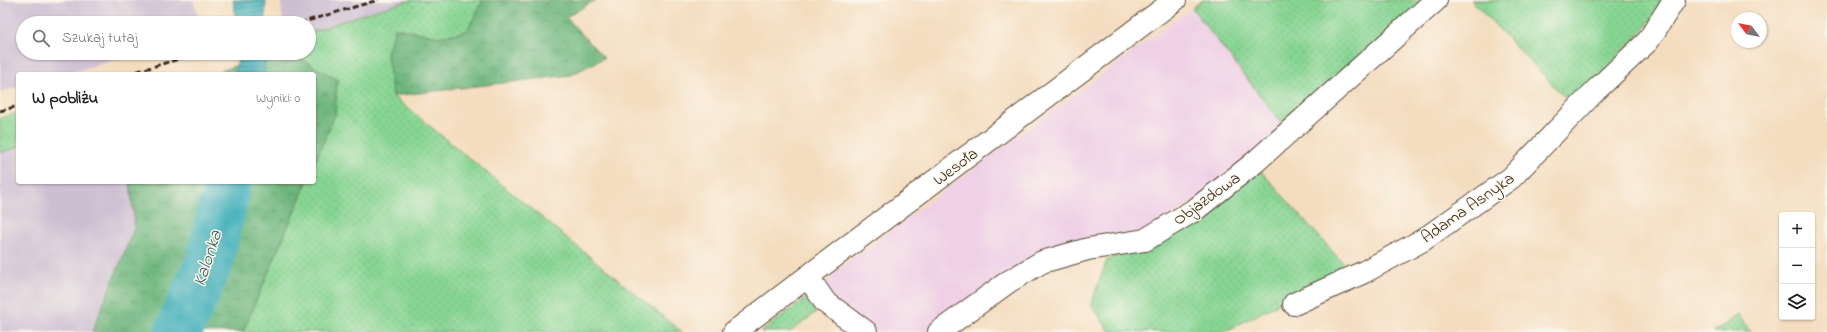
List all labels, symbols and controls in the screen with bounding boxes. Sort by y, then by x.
north arrow [1731,12,1767,48]
search box [16,16,316,60]
icon: search [30,27,52,49]
text: Szukaj tutaj [62,27,138,49]
text: W pobliżu [32,86,98,111]
text: Wyniki: 0 [256,89,300,108]
street label: Wesoła [928,142,984,192]
street label: Objazdowa [1168,166,1246,232]
street label: Adama Asnyka [1416,167,1520,251]
map controls [1779,212,1815,320]
button: + [1779,212,1815,248]
water label: Kalonka [188,227,230,290]
button: − [1779,248,1815,284]
button: layers [1779,284,1815,320]

